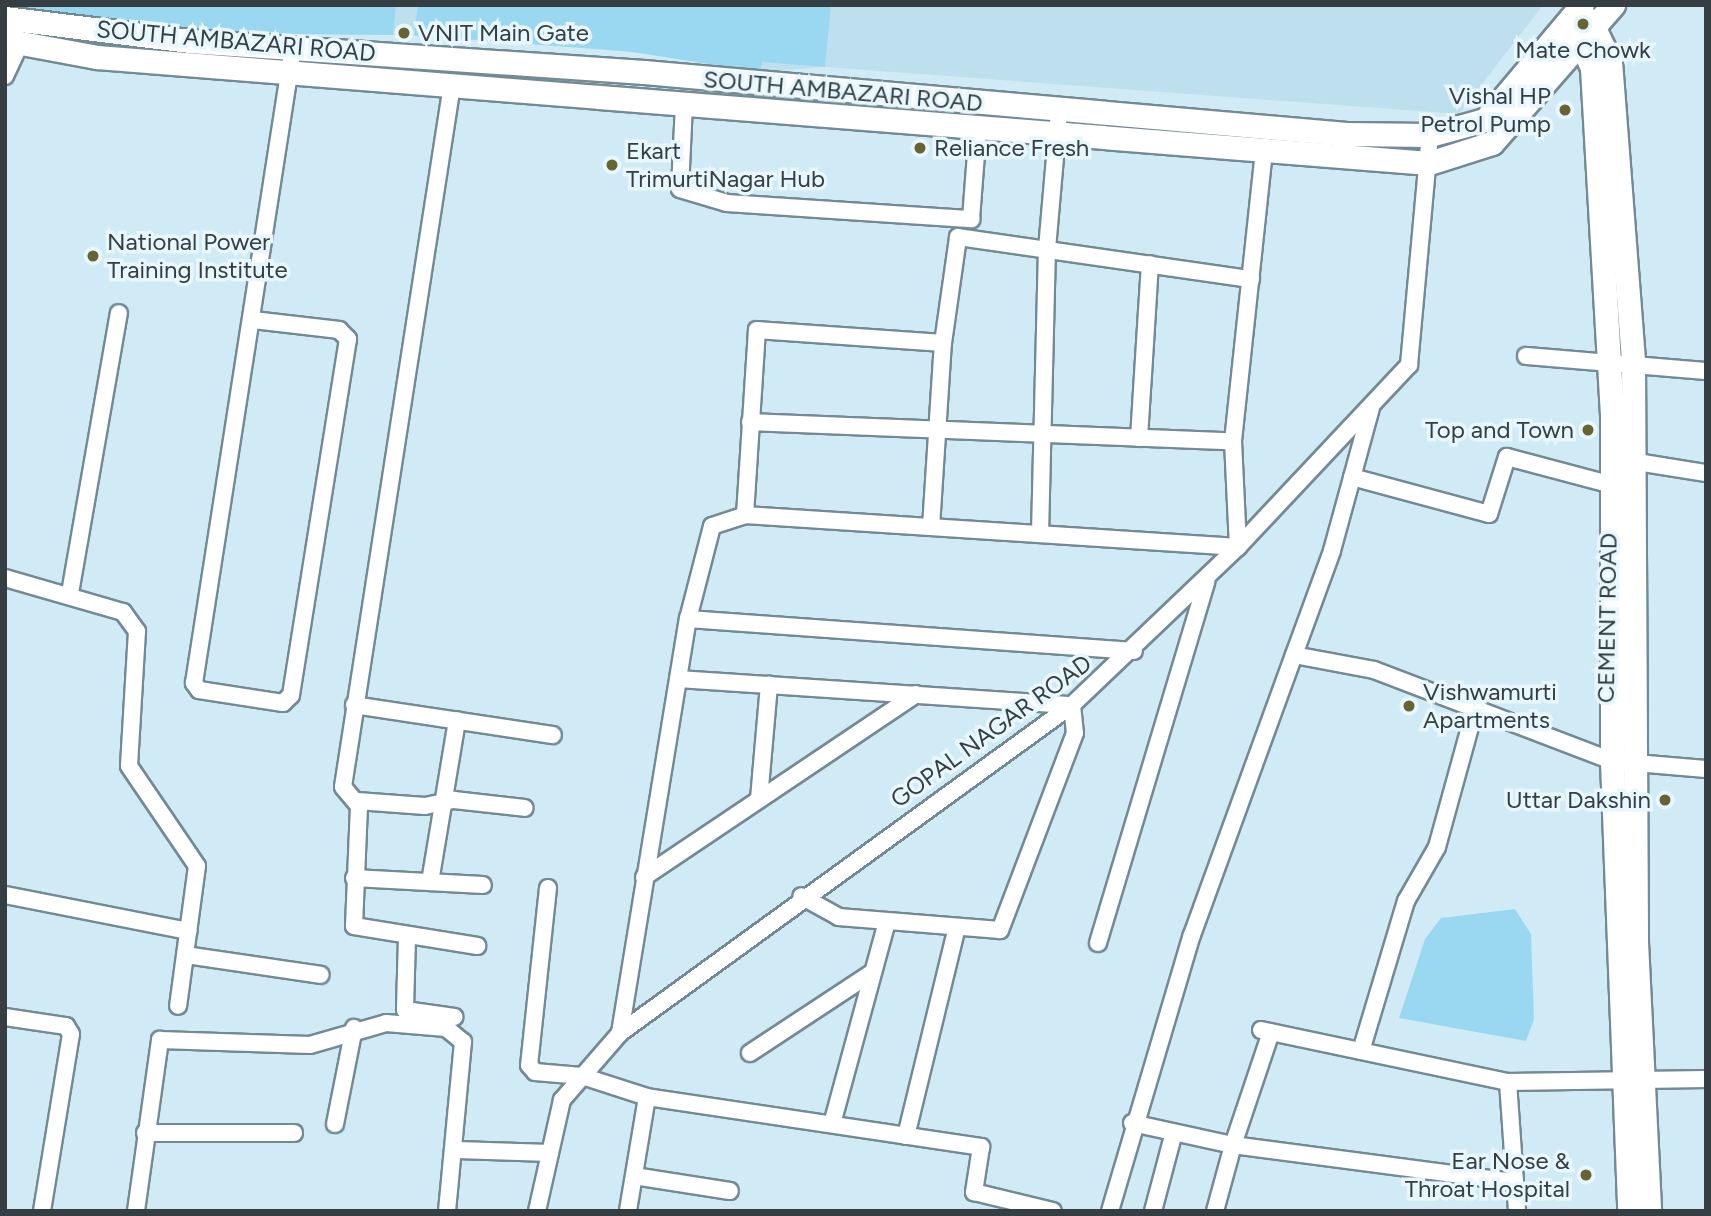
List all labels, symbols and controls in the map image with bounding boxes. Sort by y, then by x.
street label: SOUTH AMBAZARI ROAD [95,14,377,68]
marker: Mate Chowk [1575,16,1591,32]
place label: VNIT Main Gate [418,19,589,47]
marker: VNIT Main Gate [396,25,412,41]
place label: Mate Chowk [1515,36,1651,64]
street label: SOUTH AMBAZARI ROAD [702,64,984,118]
place label: Vishal HP Petrol Pump [1420,82,1551,138]
marker: Vishal HP Petrol Pump [1557,102,1573,118]
place label: Reliance Fresh [934,134,1089,162]
place label: Ekart TrimurtiNagar Hub [626,137,825,193]
marker: Reliance Fresh [912,140,928,156]
marker: Ekart TrimurtiNagar Hub [604,157,620,173]
place label: National Power Training Institute [107,228,288,284]
marker: National Power Training Institute [85,248,101,264]
place label: Top and Town [1425,416,1574,444]
marker: Top and Town [1580,422,1596,438]
street label: CEMENT ROAD [1591,533,1623,703]
street label: GOPAL NAGAR ROAD [885,648,1097,814]
place label: Vishwamurti Apartments [1423,678,1557,734]
marker: Vishwamurti Apartments [1401,698,1417,714]
place label: Uttar Dakshin [1506,786,1651,814]
marker: Uttar Dakshin [1657,792,1673,808]
place label: Ear Nose & Throat Hospital [1405,1147,1570,1203]
marker: Ear Nose & Throat Hospital [1576,1165,1596,1185]

